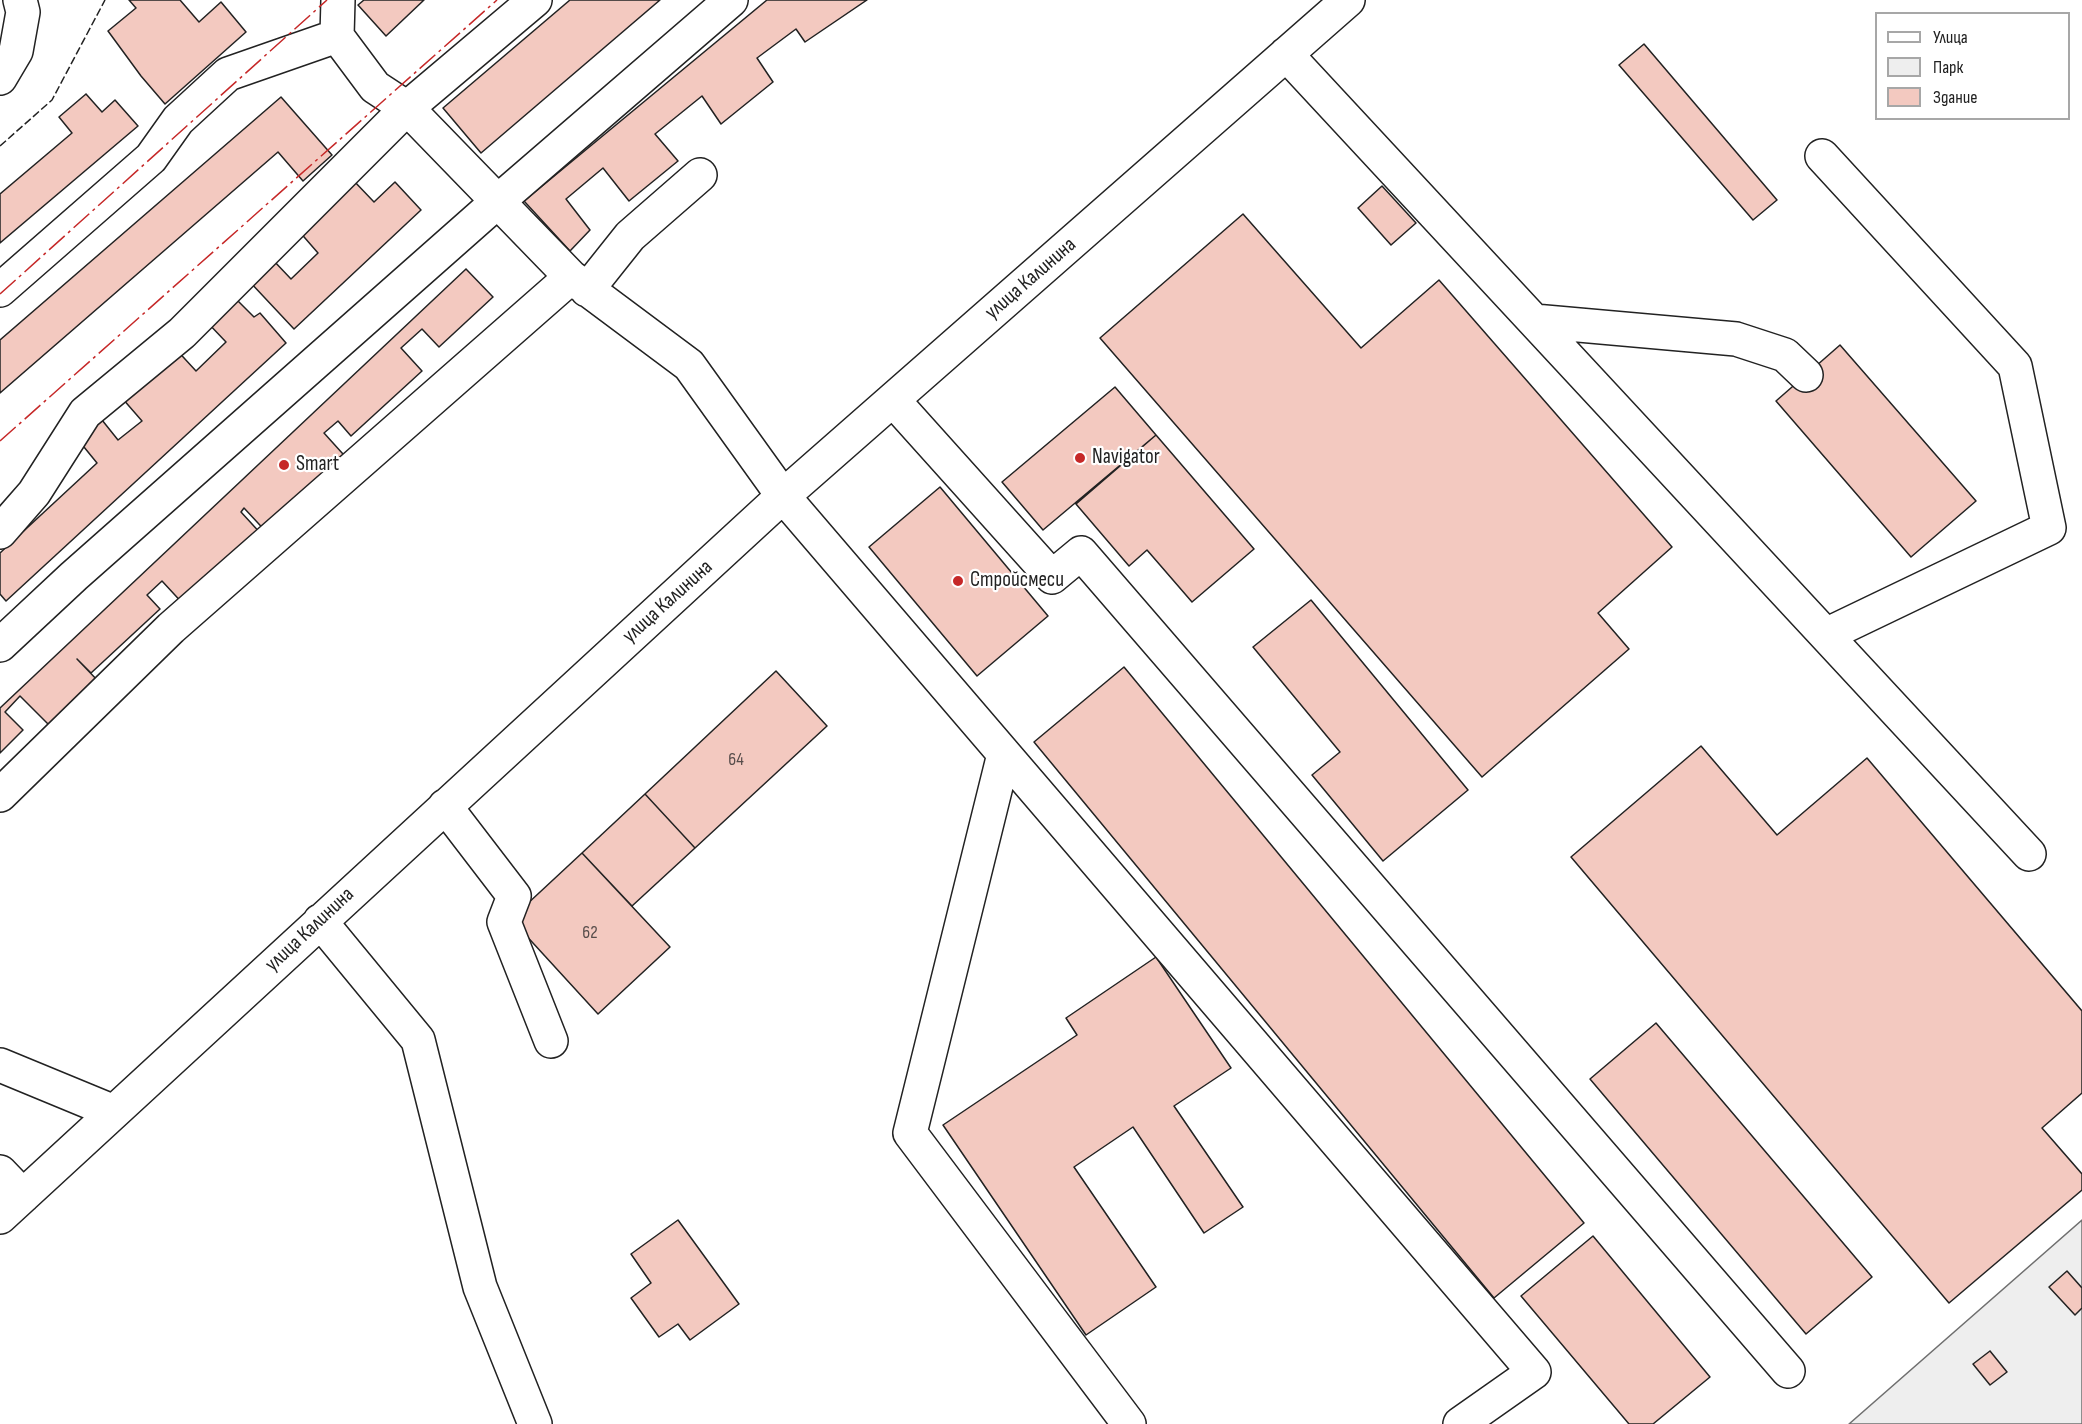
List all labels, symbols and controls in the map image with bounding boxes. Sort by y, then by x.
legend [1875,12,2070,120]
text: Улица [1933,27,1968,48]
text: Парк [1933,57,1963,78]
text: Здание [1933,87,1978,108]
street label: улица Калинина [980,233,1082,325]
place label: Navigator [1092,445,1160,471]
marker: Navigator [1073,451,1087,465]
place label: Smart [296,452,339,478]
marker: Smart [277,458,291,472]
street label: улица Калинина [618,555,718,649]
place label: Стройсмеси [970,568,1064,594]
marker: Стройсмеси [951,574,965,588]
house number: 64 [728,749,744,771]
street label: улица Калинина [260,883,360,977]
house number: 62 [582,922,598,944]

